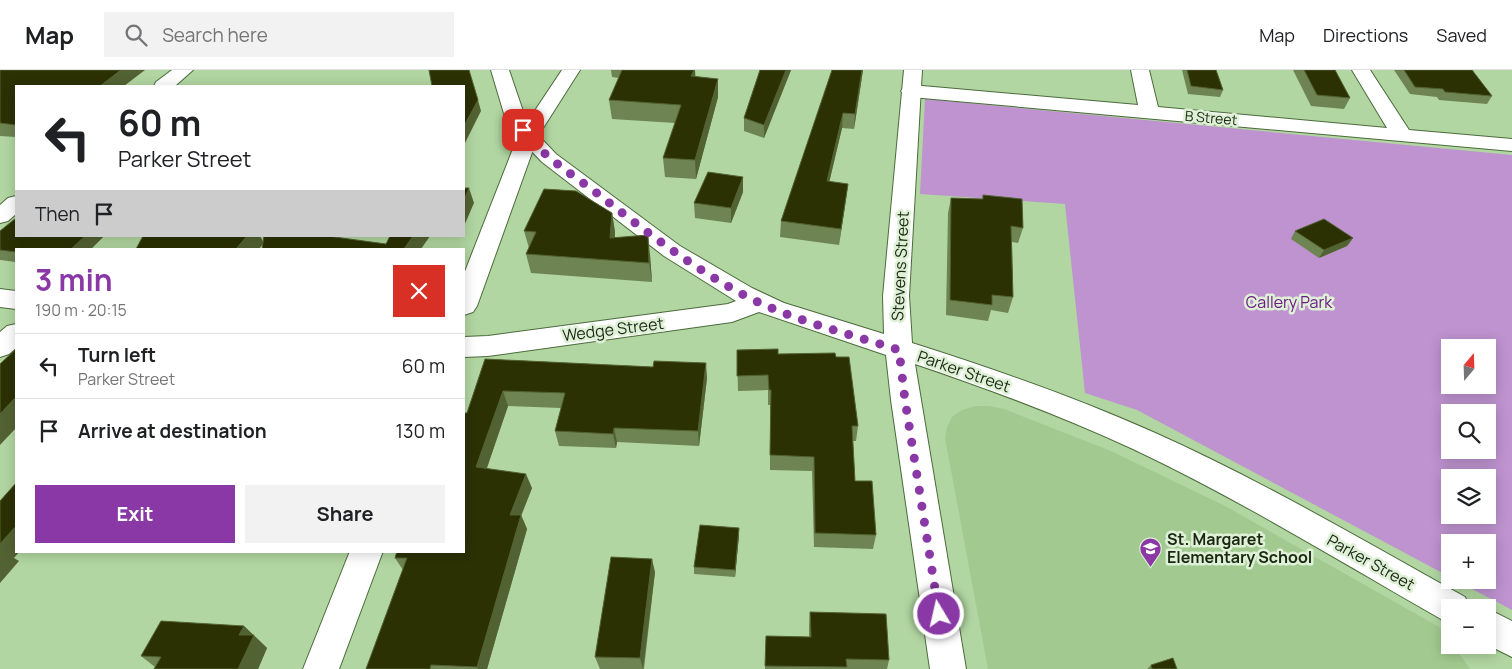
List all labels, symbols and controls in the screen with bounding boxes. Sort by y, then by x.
search box [104,12,454,57]
text: Map [25,18,74,51]
icon: search [122,21,150,49]
text: Search here [162,22,268,48]
text: Map [1259,23,1295,47]
text: Directions [1323,23,1408,47]
text: Saved [1436,23,1487,47]
text: 60 m [118,99,201,147]
icon: left [35,105,100,170]
street label: B Street [1184,106,1238,129]
pin [502,109,544,151]
icon: arrive [509,116,537,144]
text: Parker Street [118,144,251,174]
icon: arrive [90,200,118,228]
text: Then [35,201,80,227]
street label: Stevens Street [886,210,914,322]
text: 3 min [35,259,113,300]
button: close [393,265,445,317]
park label: Callery Park [1246,291,1333,313]
text: 190 m · 20:15 [35,299,127,321]
street label: Wedge Street [561,312,665,346]
north arrow [1441,339,1496,394]
map controls [1441,339,1496,654]
text: Turn left [78,342,156,368]
street label: Parker Street [915,345,1013,397]
icon: left [35,352,63,380]
text: 60 m [402,353,445,379]
text: Parker Street [78,368,175,390]
button: search [1441,404,1496,459]
icon: arrive [35,417,63,445]
text: Arrive at destination [78,418,267,444]
text: 130 m [396,418,445,444]
button: layers [1441,469,1496,524]
button: Exit [35,485,235,543]
button: Share [245,485,445,543]
place label: St. Margaret Elementary School [1167,528,1312,568]
street label: Parker Street [1323,529,1419,595]
button: + [1441,534,1496,589]
school or university icon: St. Margaret Elementary School [1139,536,1163,567]
position arrow [912,587,964,639]
button: − [1441,599,1496,654]

